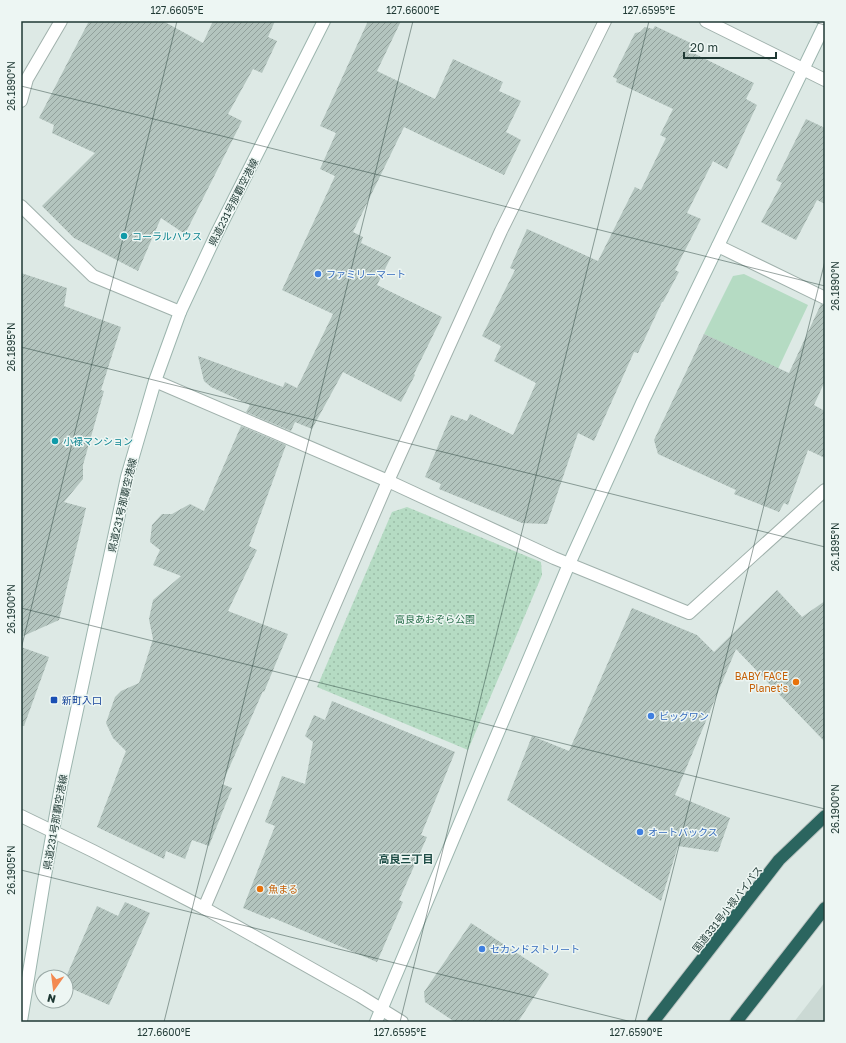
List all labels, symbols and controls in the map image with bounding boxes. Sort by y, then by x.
text: 127.6605°E [150,4,204,16]
text: 127.6600°E [386,4,440,16]
text: 127.6595°E [623,4,675,16]
scale bar [684,34,776,60]
text: 20 m [690,40,718,55]
text: 26.1890°N [5,61,17,111]
street label: 県道231号那覇空港線 [206,156,260,248]
place label: コーラルハウス [132,230,202,242]
marker: コーラルハウス [119,231,129,241]
text: 26.1890°N [829,261,841,311]
place label: ファミリーマート [326,268,406,280]
marker: ファミリーマート [313,269,323,279]
text: 26.1895°N [5,322,17,372]
place label: 小禄マンション [63,435,133,447]
marker: 小禄マンション [50,436,60,446]
street label: 県道231号那覇空港線 [105,457,139,553]
text: 26.1895°N [829,522,841,572]
text: 26.1900°N [5,584,17,634]
park label: 高良あおぞら公園 [395,613,475,625]
place label: BABY FACE Planet's [735,670,788,694]
marker: BABY FACE Planet's [791,677,801,687]
place label: 新町入口 [62,694,102,706]
marker: 新町入口 [49,695,59,705]
place label: ビッグワン [659,710,709,722]
marker: ビッグワン [646,711,656,721]
street label: 県道231号那覇空港線 [41,773,69,871]
text: 26.1900°N [829,784,841,834]
place label: オートバックス [648,826,718,838]
marker: オートバックス [635,827,645,837]
text: 26.1905°N [5,845,17,895]
district label: 高良三丁目 [379,852,434,865]
street label: 国道331号小禄バイパス [690,863,764,955]
place label: 魚まる [268,883,298,895]
marker: 魚まる [255,884,265,894]
place label: セカンドストリート [490,943,580,955]
marker: セカンドストリート [477,944,487,954]
north arrow [34,969,74,1009]
text: N [46,992,57,1007]
text: 127.6600°E [137,1026,191,1038]
text: 127.6595°E [374,1026,426,1038]
text: 127.6590°E [609,1026,663,1038]

